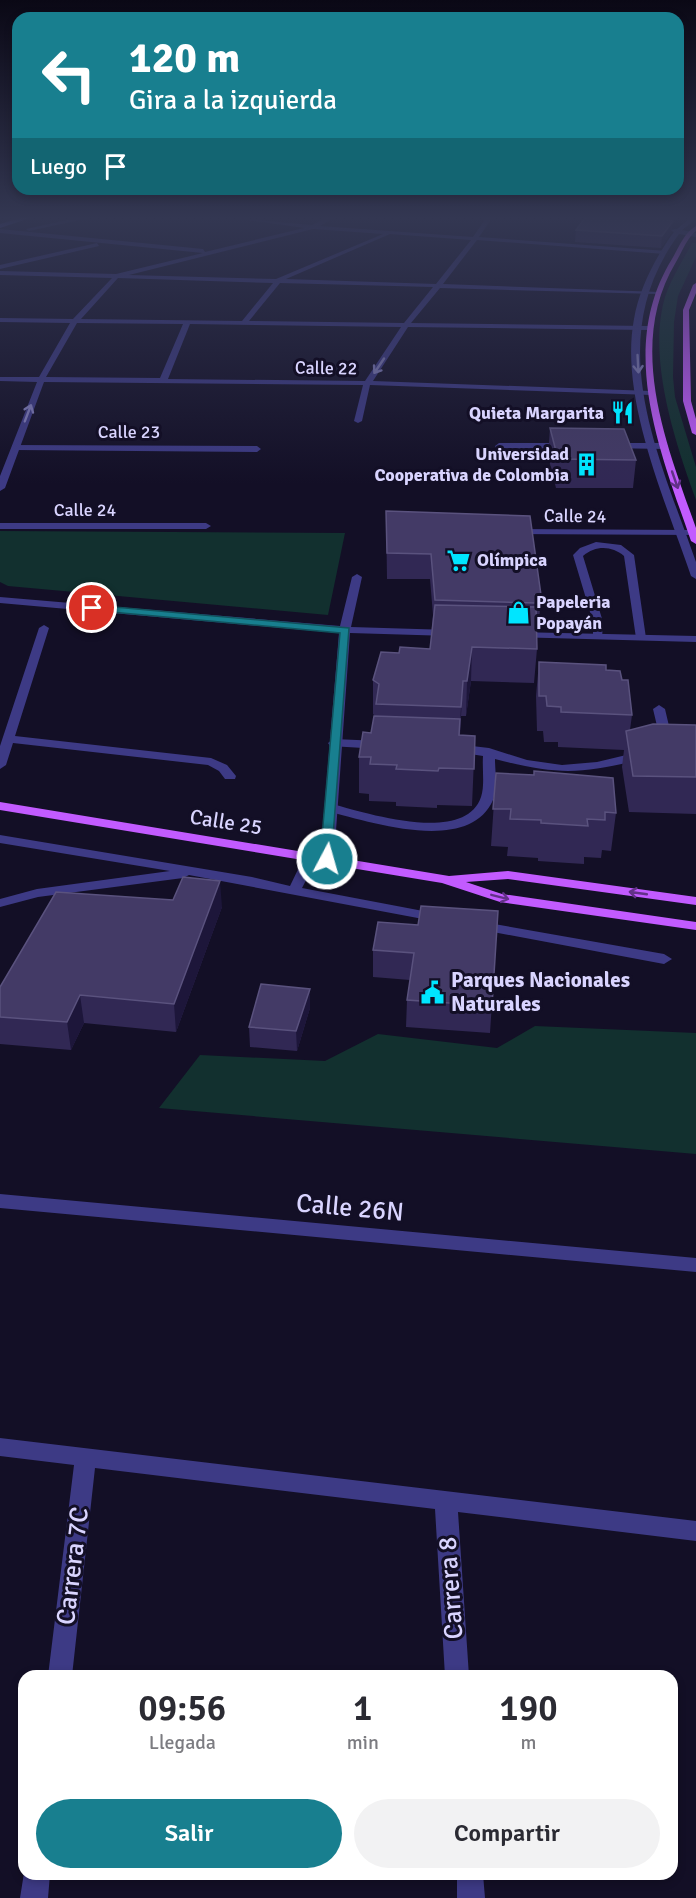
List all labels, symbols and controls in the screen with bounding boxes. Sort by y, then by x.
text: 120 m [129,33,240,84]
icon: left [30,36,108,114]
text: Gira a la izquierda [129,84,337,117]
icon: arrive [99,150,132,183]
text: Luego [30,153,87,180]
one-way arrow [633,353,644,373]
street label: Calle 22 [295,356,357,380]
one-way arrow [373,357,385,373]
restaurant icon: Quieta Margarita [609,400,635,426]
place label: Quieta Margarita [469,402,604,424]
one-way arrow [23,405,34,423]
street label: Calle 23 [98,421,160,443]
place label: Universidad Cooperativa de Colombia [374,443,569,486]
building icon: Universidad Cooperativa de Colombia [574,451,600,477]
one-way arrow [671,470,682,489]
street label: Calle 24 [54,499,117,521]
street label: Calle 24 [544,504,607,528]
supermarket icon: Olímpica [446,547,472,573]
place label: Olímpica [477,549,547,571]
pin [66,582,117,633]
icon: arrive [75,591,108,624]
place label: Papeleria Popayán [536,591,611,634]
shop icon: Papeleria Popayán [505,599,531,625]
street label: Calle 25 [188,803,264,841]
position arrow [295,827,359,891]
one-way arrow [629,887,648,898]
one-way arrow [490,892,509,903]
place label: Parques Nacionales Naturales [451,967,630,1017]
public building icon: Parques Nacionales Naturales [420,979,446,1005]
street label: Calle 26N [295,1187,405,1229]
street label: Carrera 7C [50,1505,96,1627]
street label: Carrera 8 [431,1536,471,1640]
text: 09:56 [138,1686,226,1731]
text: 1 [353,1686,373,1731]
text: 190 [499,1686,558,1731]
text: Llegada [149,1730,216,1755]
text: min [347,1730,379,1755]
text: m [520,1730,536,1755]
button: Salir [36,1799,342,1868]
button: Compartir [354,1799,660,1868]

